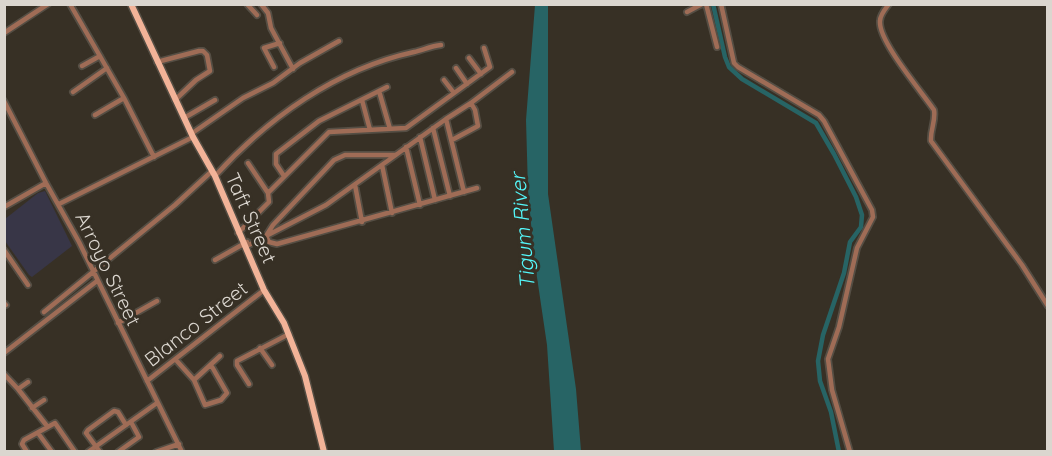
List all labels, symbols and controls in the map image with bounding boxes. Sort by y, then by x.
street label: Taft Street [220,169,283,267]
water label: Tigum River [504,169,540,290]
street label: Arroyo Street [70,208,147,330]
street label: Blanco Street [139,276,252,372]

